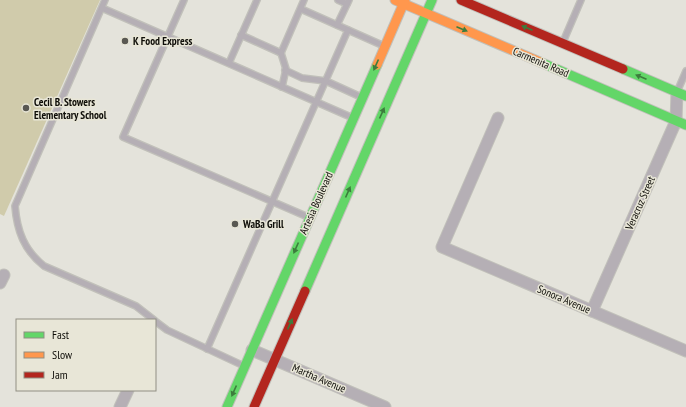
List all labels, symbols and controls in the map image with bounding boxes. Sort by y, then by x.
one-way arrow [521,25,532,31]
one-way arrow [456,26,468,32]
place label: K Food Express [133,34,192,48]
marker: K Food Express [120,36,130,46]
street label: Carmenita Road [511,44,571,80]
one-way arrow [373,59,380,71]
one-way arrow [636,74,647,80]
place label: Cecil B. Stowers Elementary School [34,95,107,122]
marker: Cecil B. Stowers Elementary School [21,103,31,113]
one-way arrow [380,107,386,119]
street label: Artesia Boulevard [296,169,336,236]
street label: Veracruz Street [622,174,658,233]
one-way arrow [345,186,351,198]
place label: WaBa Grill [242,217,284,231]
marker: WaBa Grill [230,219,240,229]
one-way arrow [293,243,299,254]
street label: Sonora Avenue [535,282,593,317]
one-way arrow [288,317,294,329]
legend [16,319,156,391]
text: Fast [52,327,70,342]
text: Slow [52,347,73,362]
street label: Martha Avenue [290,360,348,396]
text: Jam [51,367,68,382]
one-way arrow [230,386,236,398]

